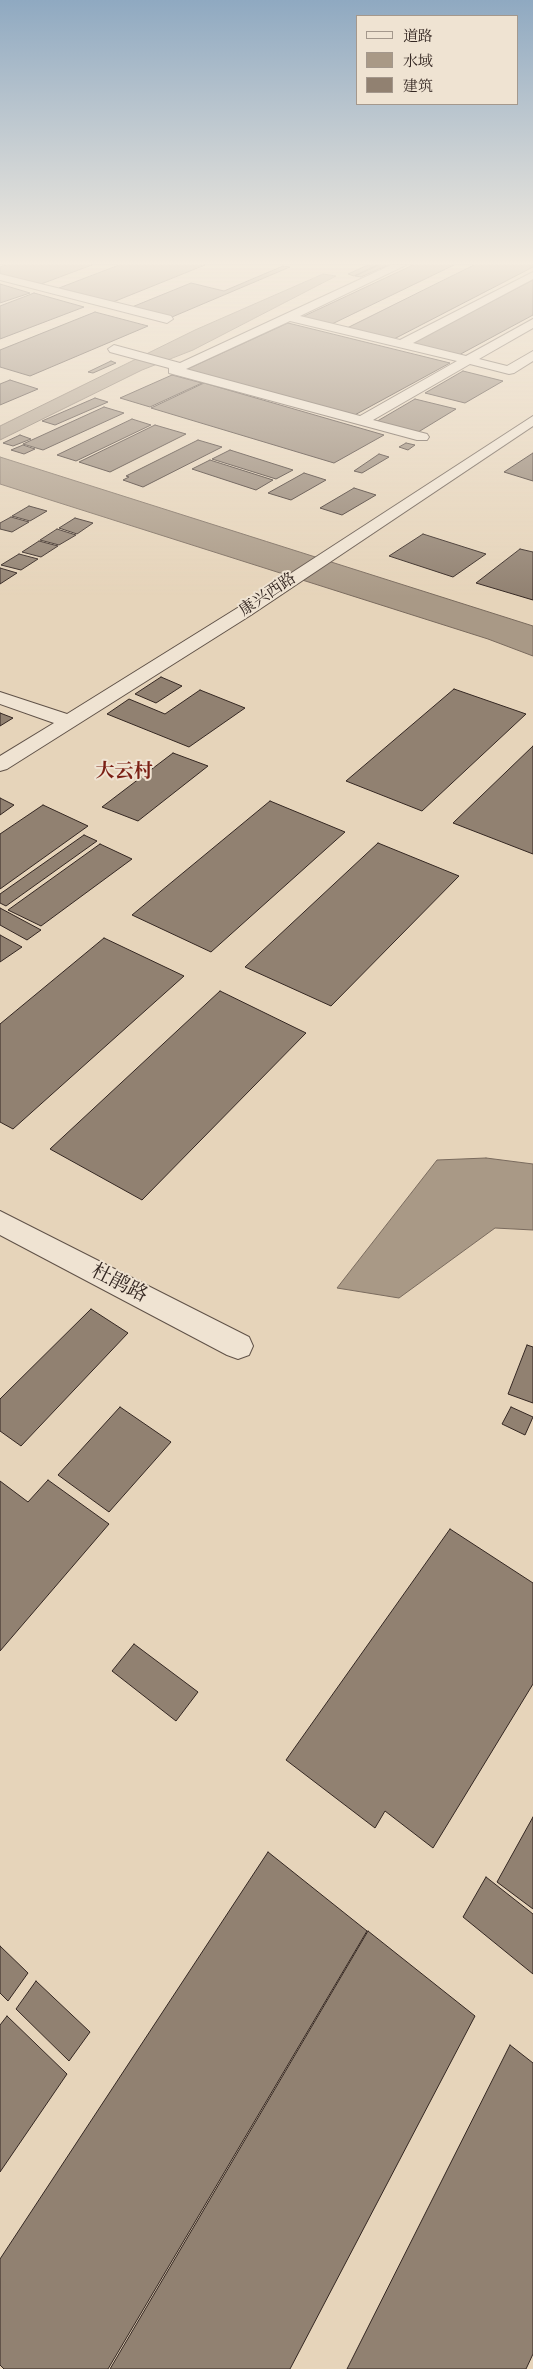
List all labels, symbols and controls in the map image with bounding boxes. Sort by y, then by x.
legend [356,15,518,105]
text: 道路 [403,27,433,46]
text: 水域 [403,52,433,71]
text: 建筑 [403,77,433,96]
street label: 康兴西路 [236,569,300,621]
district label: 大云村 [96,761,152,783]
street label: 杜鹃路 [87,1260,151,1308]

